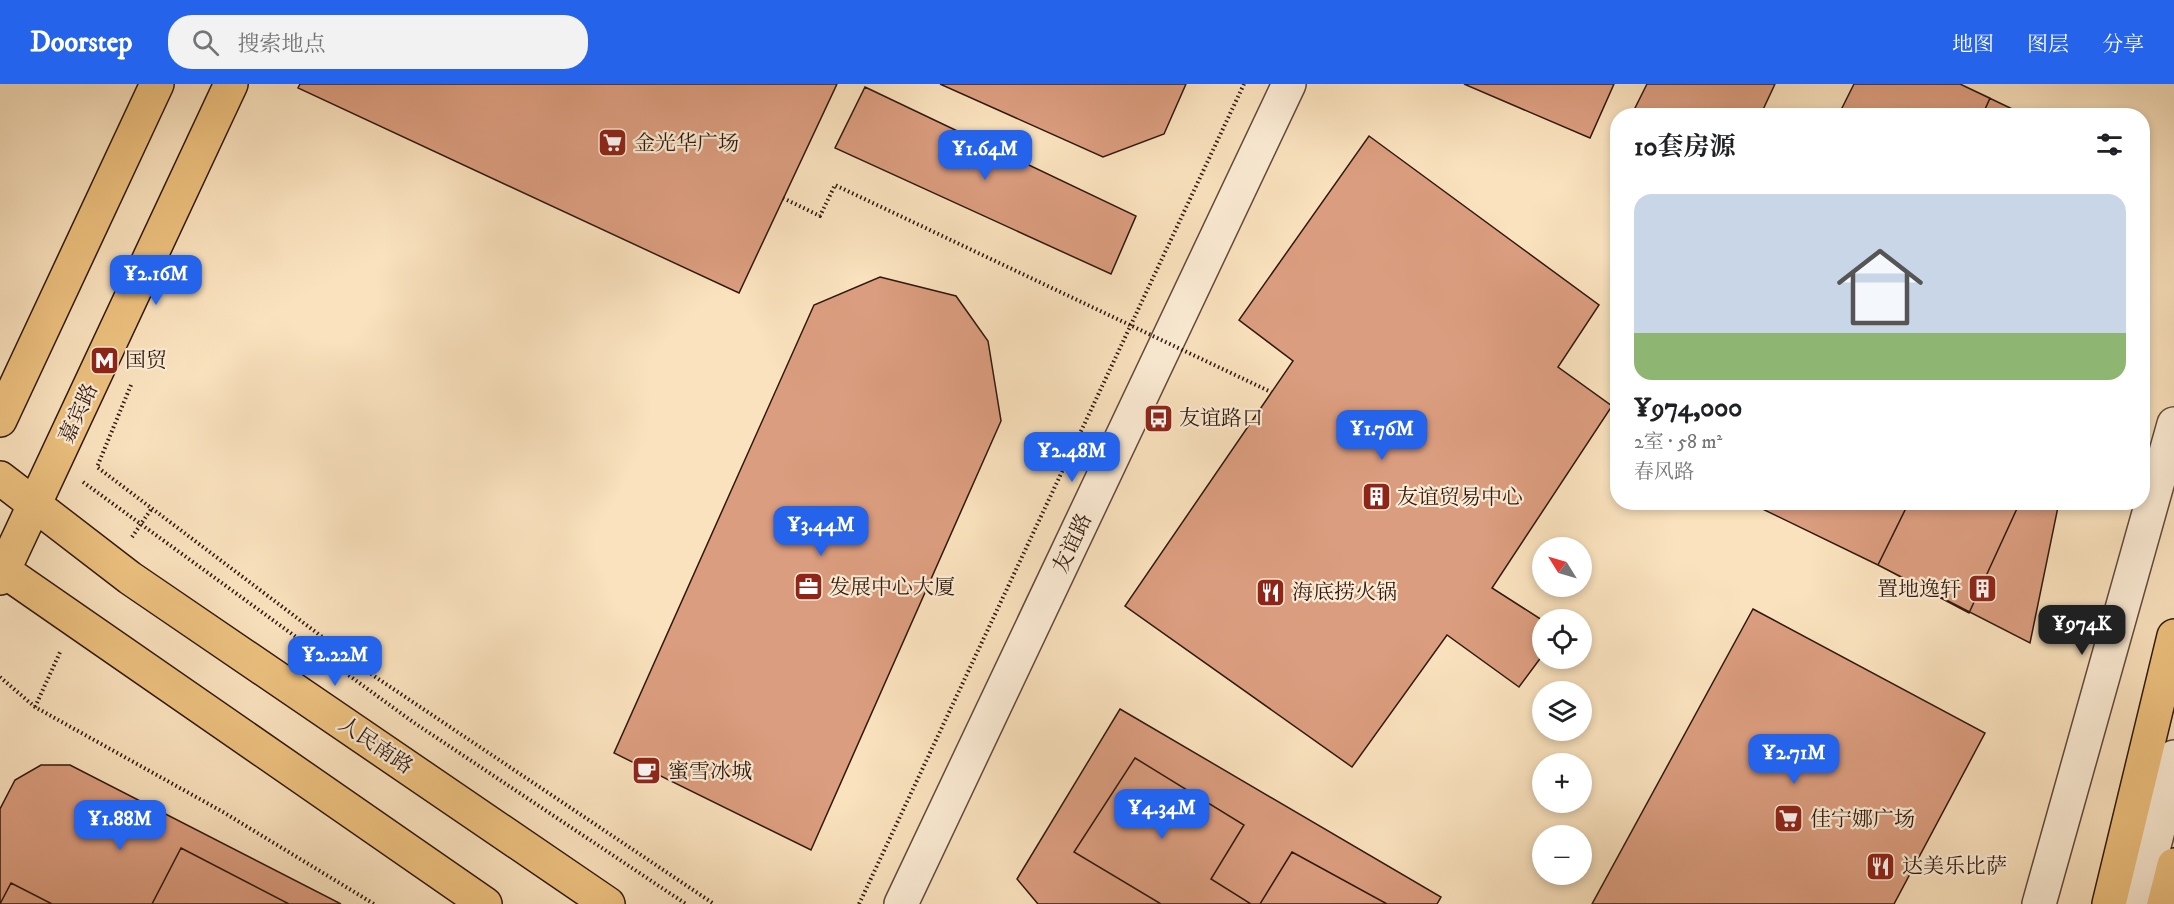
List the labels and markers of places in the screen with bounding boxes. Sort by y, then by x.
supermarket icon: 金光华广场 [597,127,629,159]
pin: ¥1.64M [936,130,1034,181]
place label: 金光华广场 [634,131,739,157]
pin: ¥2.16M [107,255,205,306]
metro station icon: 国贸 [88,344,120,376]
place label: 国贸 [125,348,167,374]
bus stop icon: 友谊路口 [1142,402,1174,434]
place label: 友谊路口 [1179,406,1263,432]
pin: ¥1.76M [1333,410,1431,461]
pin: ¥2.48M [1023,432,1121,483]
building icon: 友谊贸易中心 [1360,481,1392,513]
place label: 友谊贸易中心 [1397,485,1523,511]
pin: ¥3.44M [772,506,870,557]
office icon: 发展中心大厦 [792,571,824,603]
building icon: 置地逸轩 [1966,573,1998,605]
place label: 发展中心大厦 [829,575,955,601]
restaurant icon: 海底捞火锅 [1255,576,1287,608]
place label: 置地逸轩 [1877,577,1961,603]
place label: 海底捞火锅 [1292,580,1397,606]
pin: ¥974K [2040,605,2124,656]
pin: ¥2.22M [286,636,384,687]
pin: ¥2.71M [1745,734,1843,785]
cafe icon: 蜜雪冰城 [631,755,663,787]
place label: 蜜雪冰城 [668,759,752,785]
pin: ¥4.34M [1113,789,1211,840]
pin: ¥1.88M [71,800,169,851]
supermarket icon: 佳宁娜广场 [1773,803,1805,835]
place label: 佳宁娜广场 [1810,807,1915,833]
restaurant icon: 达美乐比萨 [1865,850,1897,882]
place label: 达美乐比萨 [1902,854,2007,880]

